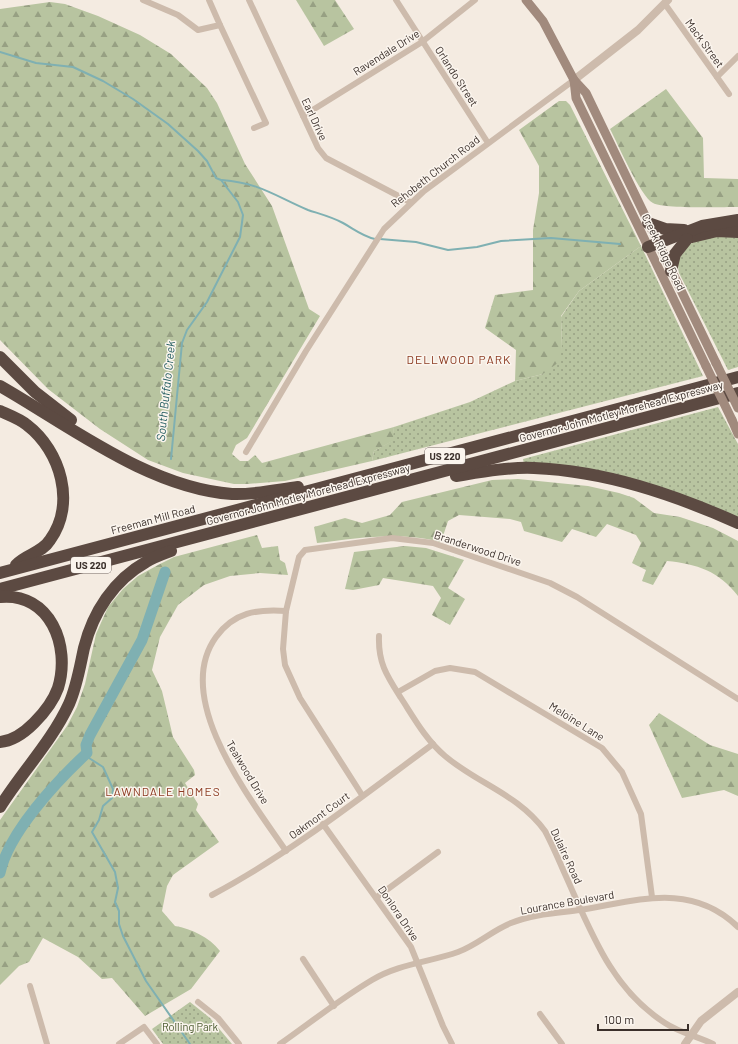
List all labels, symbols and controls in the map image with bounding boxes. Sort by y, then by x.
street label: Mack Street [683,16,727,70]
street label: Ravendale Drive [350,26,422,78]
street label: Orlando Street [433,43,481,109]
street label: Earl Drive [299,96,331,142]
street label: Rehobeth Church Road [388,132,482,210]
street label: Creek Ridge Road [640,211,688,293]
water label: South Buffalo Creek [153,340,177,442]
district label: DELLWOOD PARK [407,352,511,366]
street label: Governor John Motley Morehead Expressway [518,377,724,445]
road number: US 220 [425,448,465,464]
street label: Governor John Motley Morehead Expressway [205,460,411,528]
street label: Freeman Mill Road [109,501,197,537]
street label: Branderwood Drive [433,528,523,568]
road number: US 220 [71,557,111,573]
street label: Meloine Lane [547,699,607,743]
street label: Tealwood Drive [224,738,272,806]
district label: LAWNDALE HOMES [105,784,221,798]
street label: Oakmont Court [286,789,352,841]
street label: Dulaire Road [548,826,586,886]
street label: Donlora Drive [376,883,422,943]
street label: Lourance Boulevard [519,887,615,917]
scale bar [598,1006,688,1032]
text: 100 m [604,1012,634,1026]
park label: Rolling Park [162,1020,219,1033]

